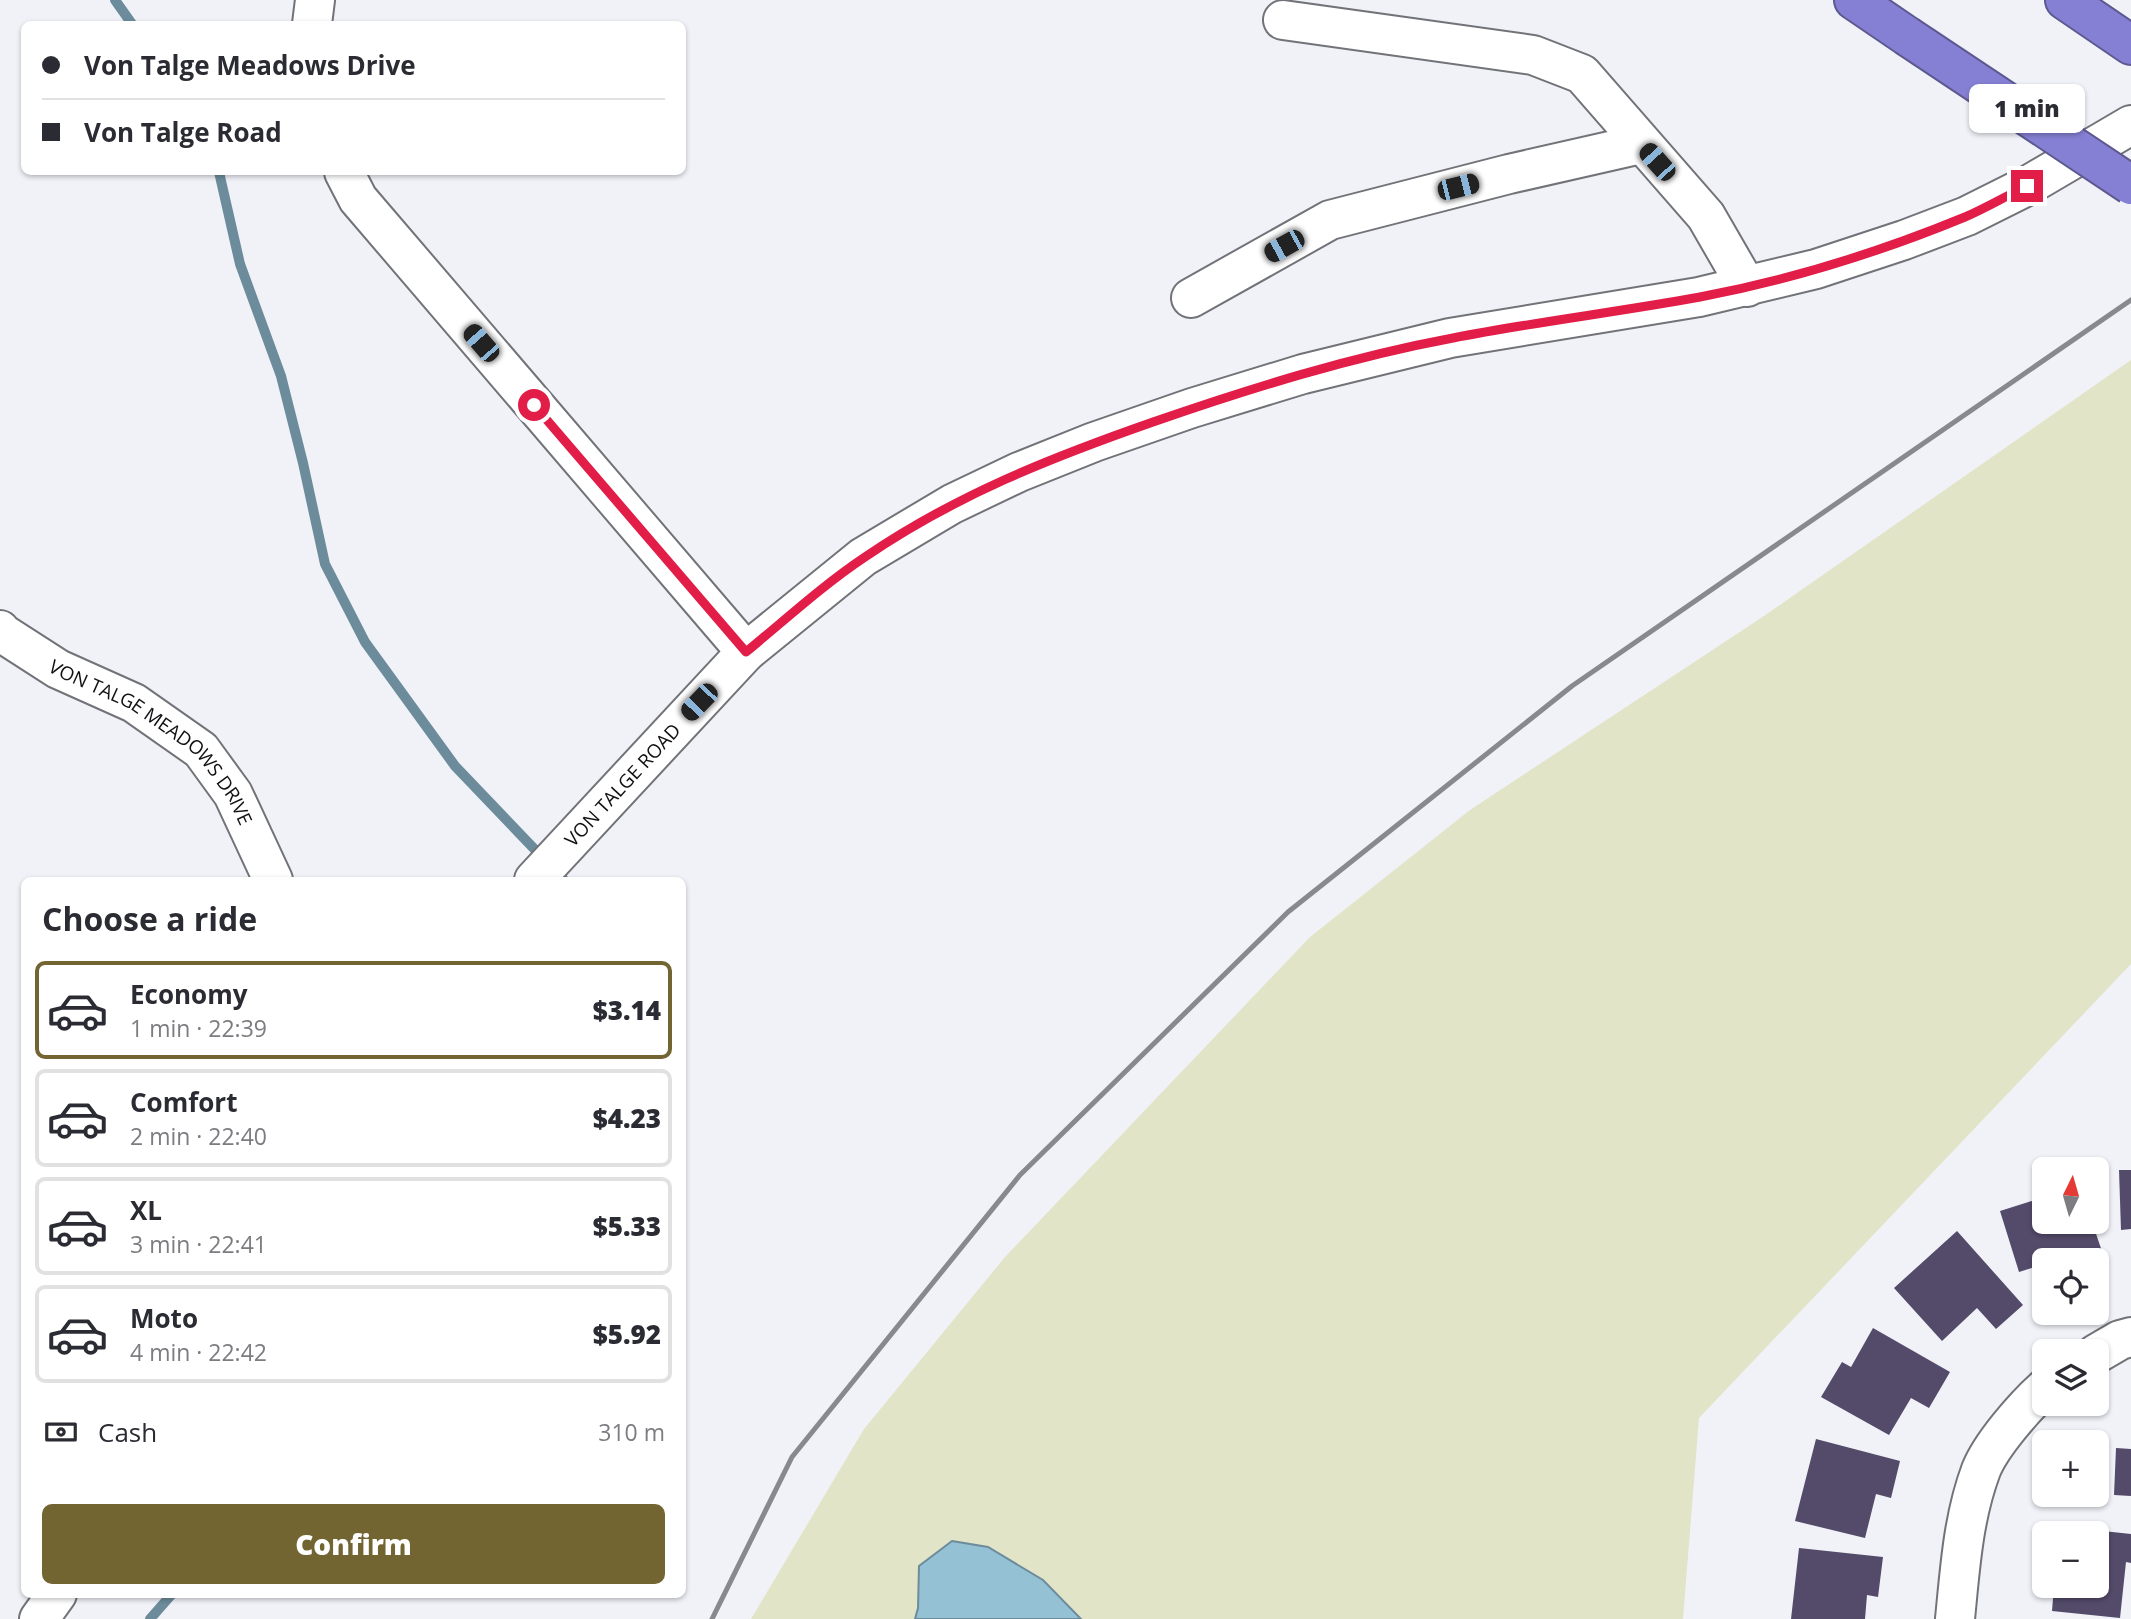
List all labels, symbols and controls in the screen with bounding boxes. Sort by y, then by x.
text: Von Talge Meadows Drive [84,47,416,83]
callout: 1 min [1969,85,2085,134]
text: 1 min [1994,92,2060,124]
text: Von Talge Road [84,114,282,150]
car [1636,139,1679,185]
route end [2011,170,2043,202]
car [1436,172,1481,202]
car [1261,227,1308,265]
car [460,320,503,366]
route start [518,389,550,421]
street label: VON TALGE MEADOWS DRIVE [44,653,259,829]
car [677,680,722,724]
street label: VON TALGE ROAD [559,718,686,852]
text: Choose a ride [42,897,257,940]
text: Economy [130,976,248,1012]
icon: car [46,979,109,1042]
text: $3.14 [593,992,661,1028]
text: 1 min · 22:39 [130,1012,267,1044]
text: Comfort [130,1084,237,1120]
icon: car [46,1087,109,1150]
text: $4.23 [593,1100,661,1136]
text: 2 min · 22:40 [130,1120,267,1152]
north arrow [2032,1157,2109,1234]
map controls [2032,1157,2109,1598]
text: XL [130,1192,162,1228]
icon: car [46,1195,109,1258]
text: $5.33 [593,1208,661,1244]
text: 3 min · 22:41 [130,1228,267,1260]
button: locate [2032,1248,2109,1325]
text: Moto [130,1300,198,1336]
icon: car [46,1303,109,1366]
text: $5.92 [593,1316,661,1352]
text: 4 min · 22:42 [130,1336,267,1368]
button: layers [2032,1339,2109,1416]
icon: cash [42,1413,80,1451]
text: Cash [98,1414,157,1450]
text: 310 m [598,1416,665,1448]
button: + [2032,1430,2109,1507]
button: Confirm [42,1504,665,1584]
button: − [2032,1521,2109,1598]

